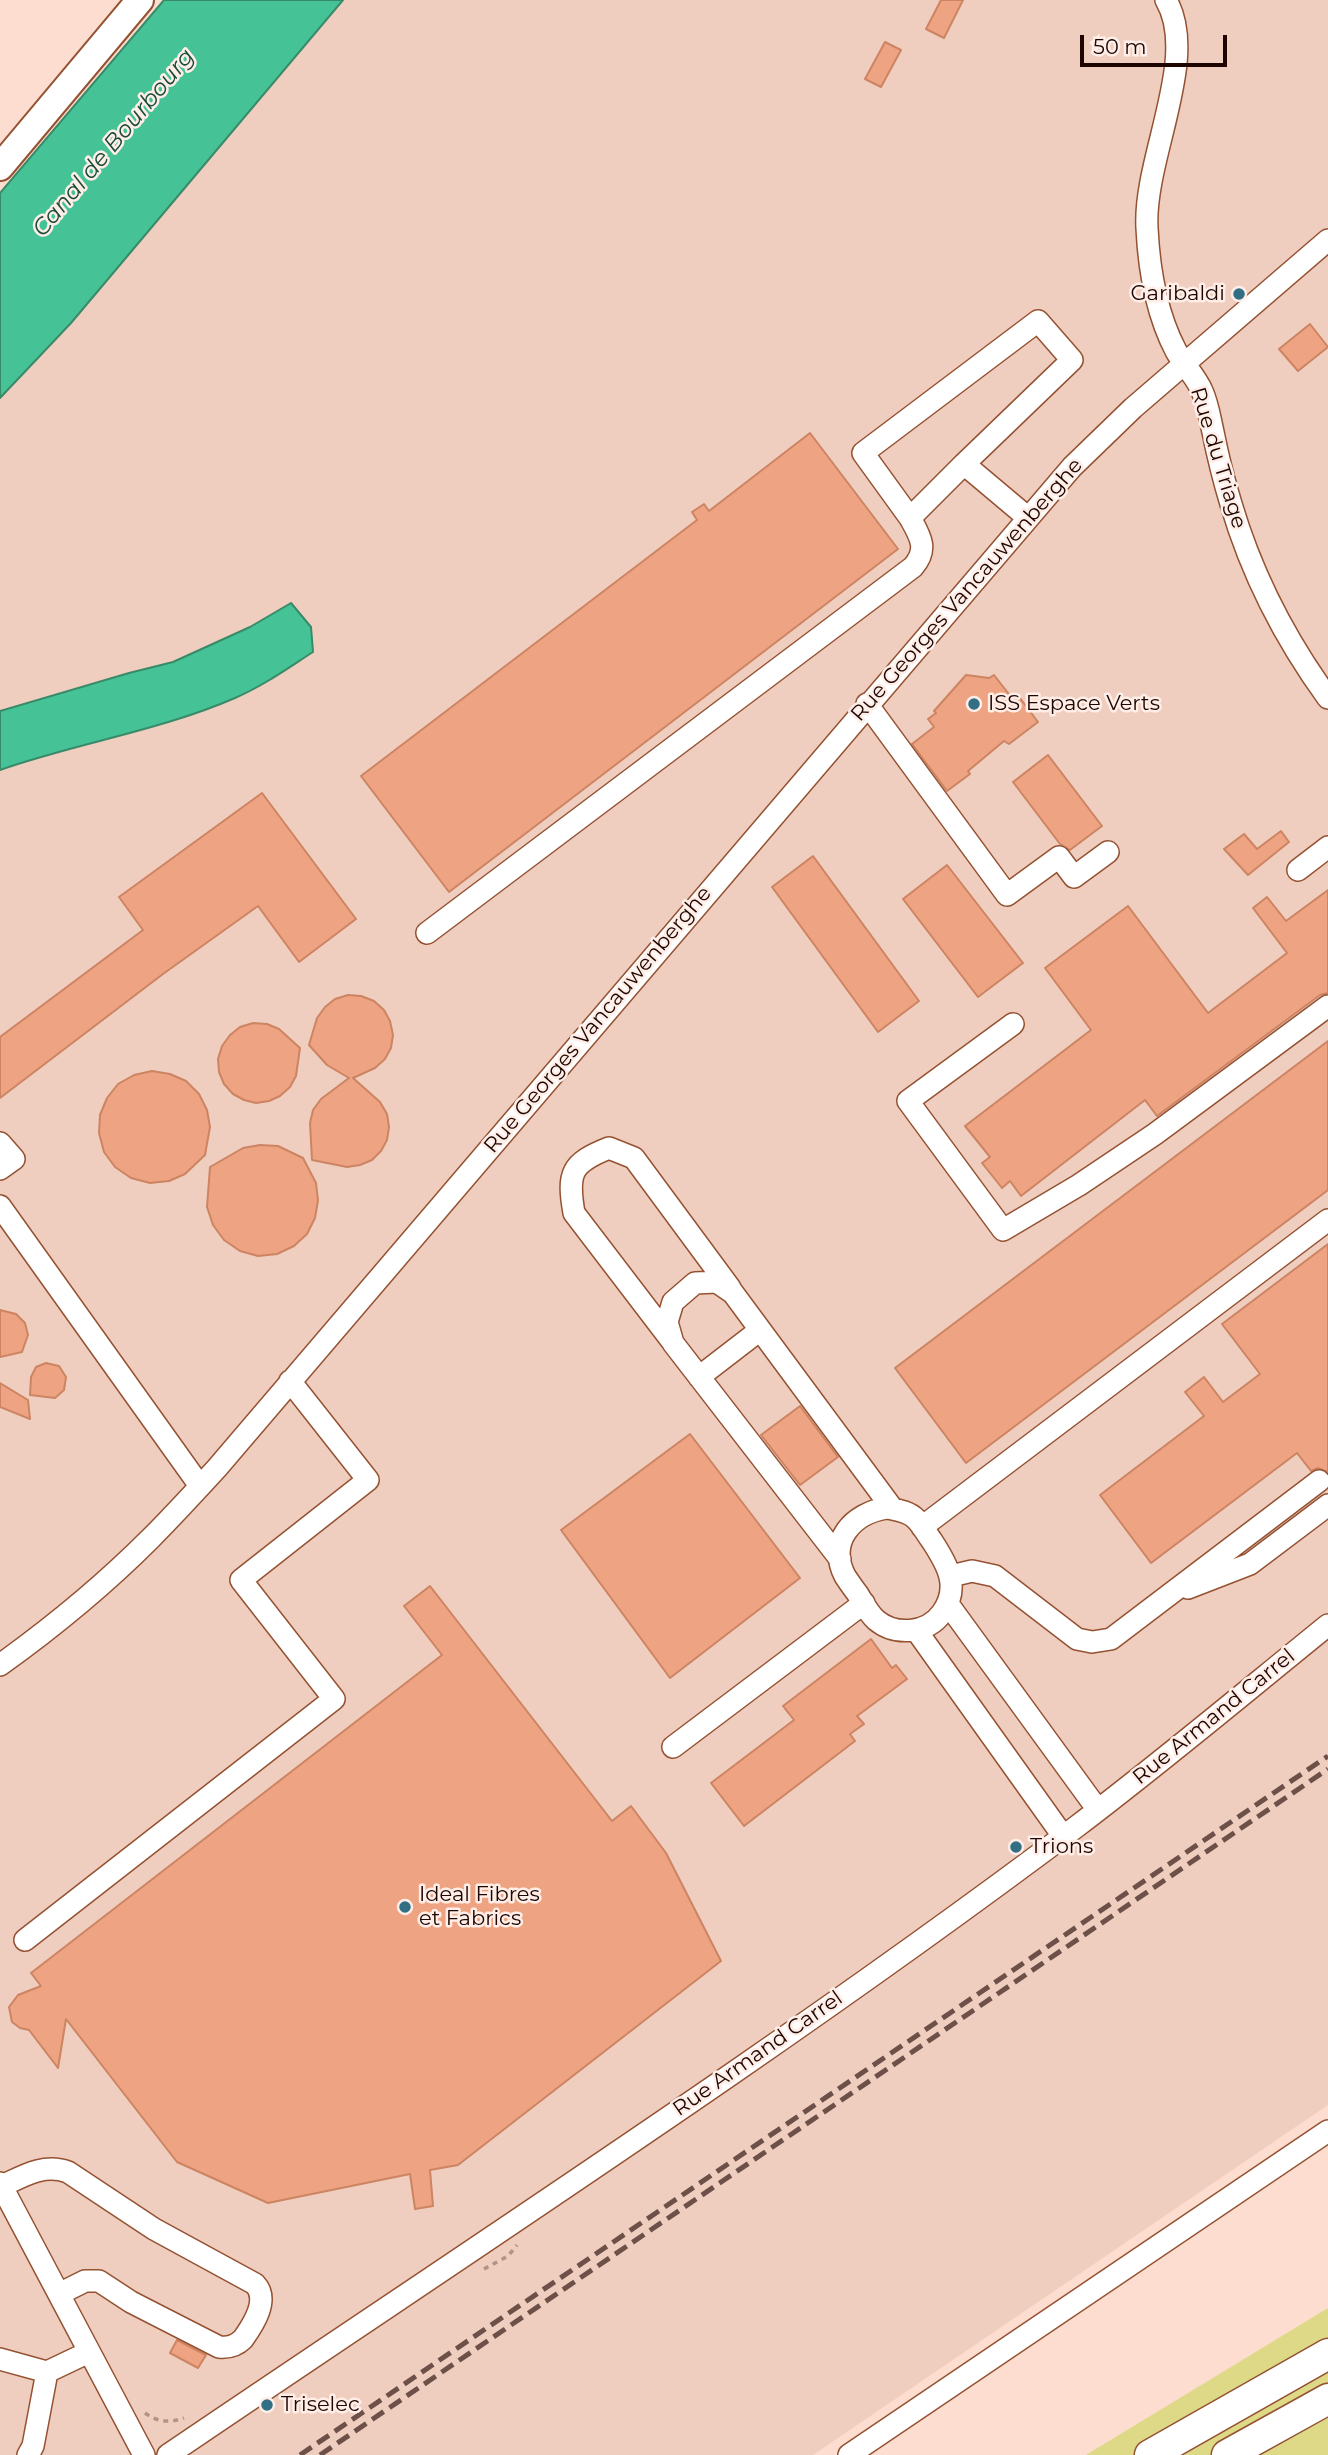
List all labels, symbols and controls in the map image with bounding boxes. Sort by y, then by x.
scale bar [1083,21,1230,65]
text: 50 m [1093,34,1147,59]
water label: Canal de Bourbourg [27,43,201,243]
place label: Garibaldi [1130,281,1225,307]
marker: Garibaldi [1231,286,1247,302]
street label: Rue du Triage [1185,384,1251,532]
street label: Rue Georges Vancauwenberghe [846,453,1088,727]
place label: ISS Espace Verts [988,691,1160,717]
marker: ISS Espace Verts [966,696,982,712]
street label: Rue Georges Vancauwenberghe [479,882,717,1158]
street label: Rue Armand Carrel [1128,1644,1300,1790]
place label: Trions [1030,1834,1093,1860]
marker: Trions [1008,1839,1024,1855]
place label: Ideal Fibres et Fabrics [419,1882,540,1932]
marker: Ideal Fibres et Fabrics [397,1899,413,1915]
street label: Rue Armand Carrel [668,1986,848,2122]
place label: Triselec [281,2392,360,2418]
marker: Triselec [259,2397,275,2413]

